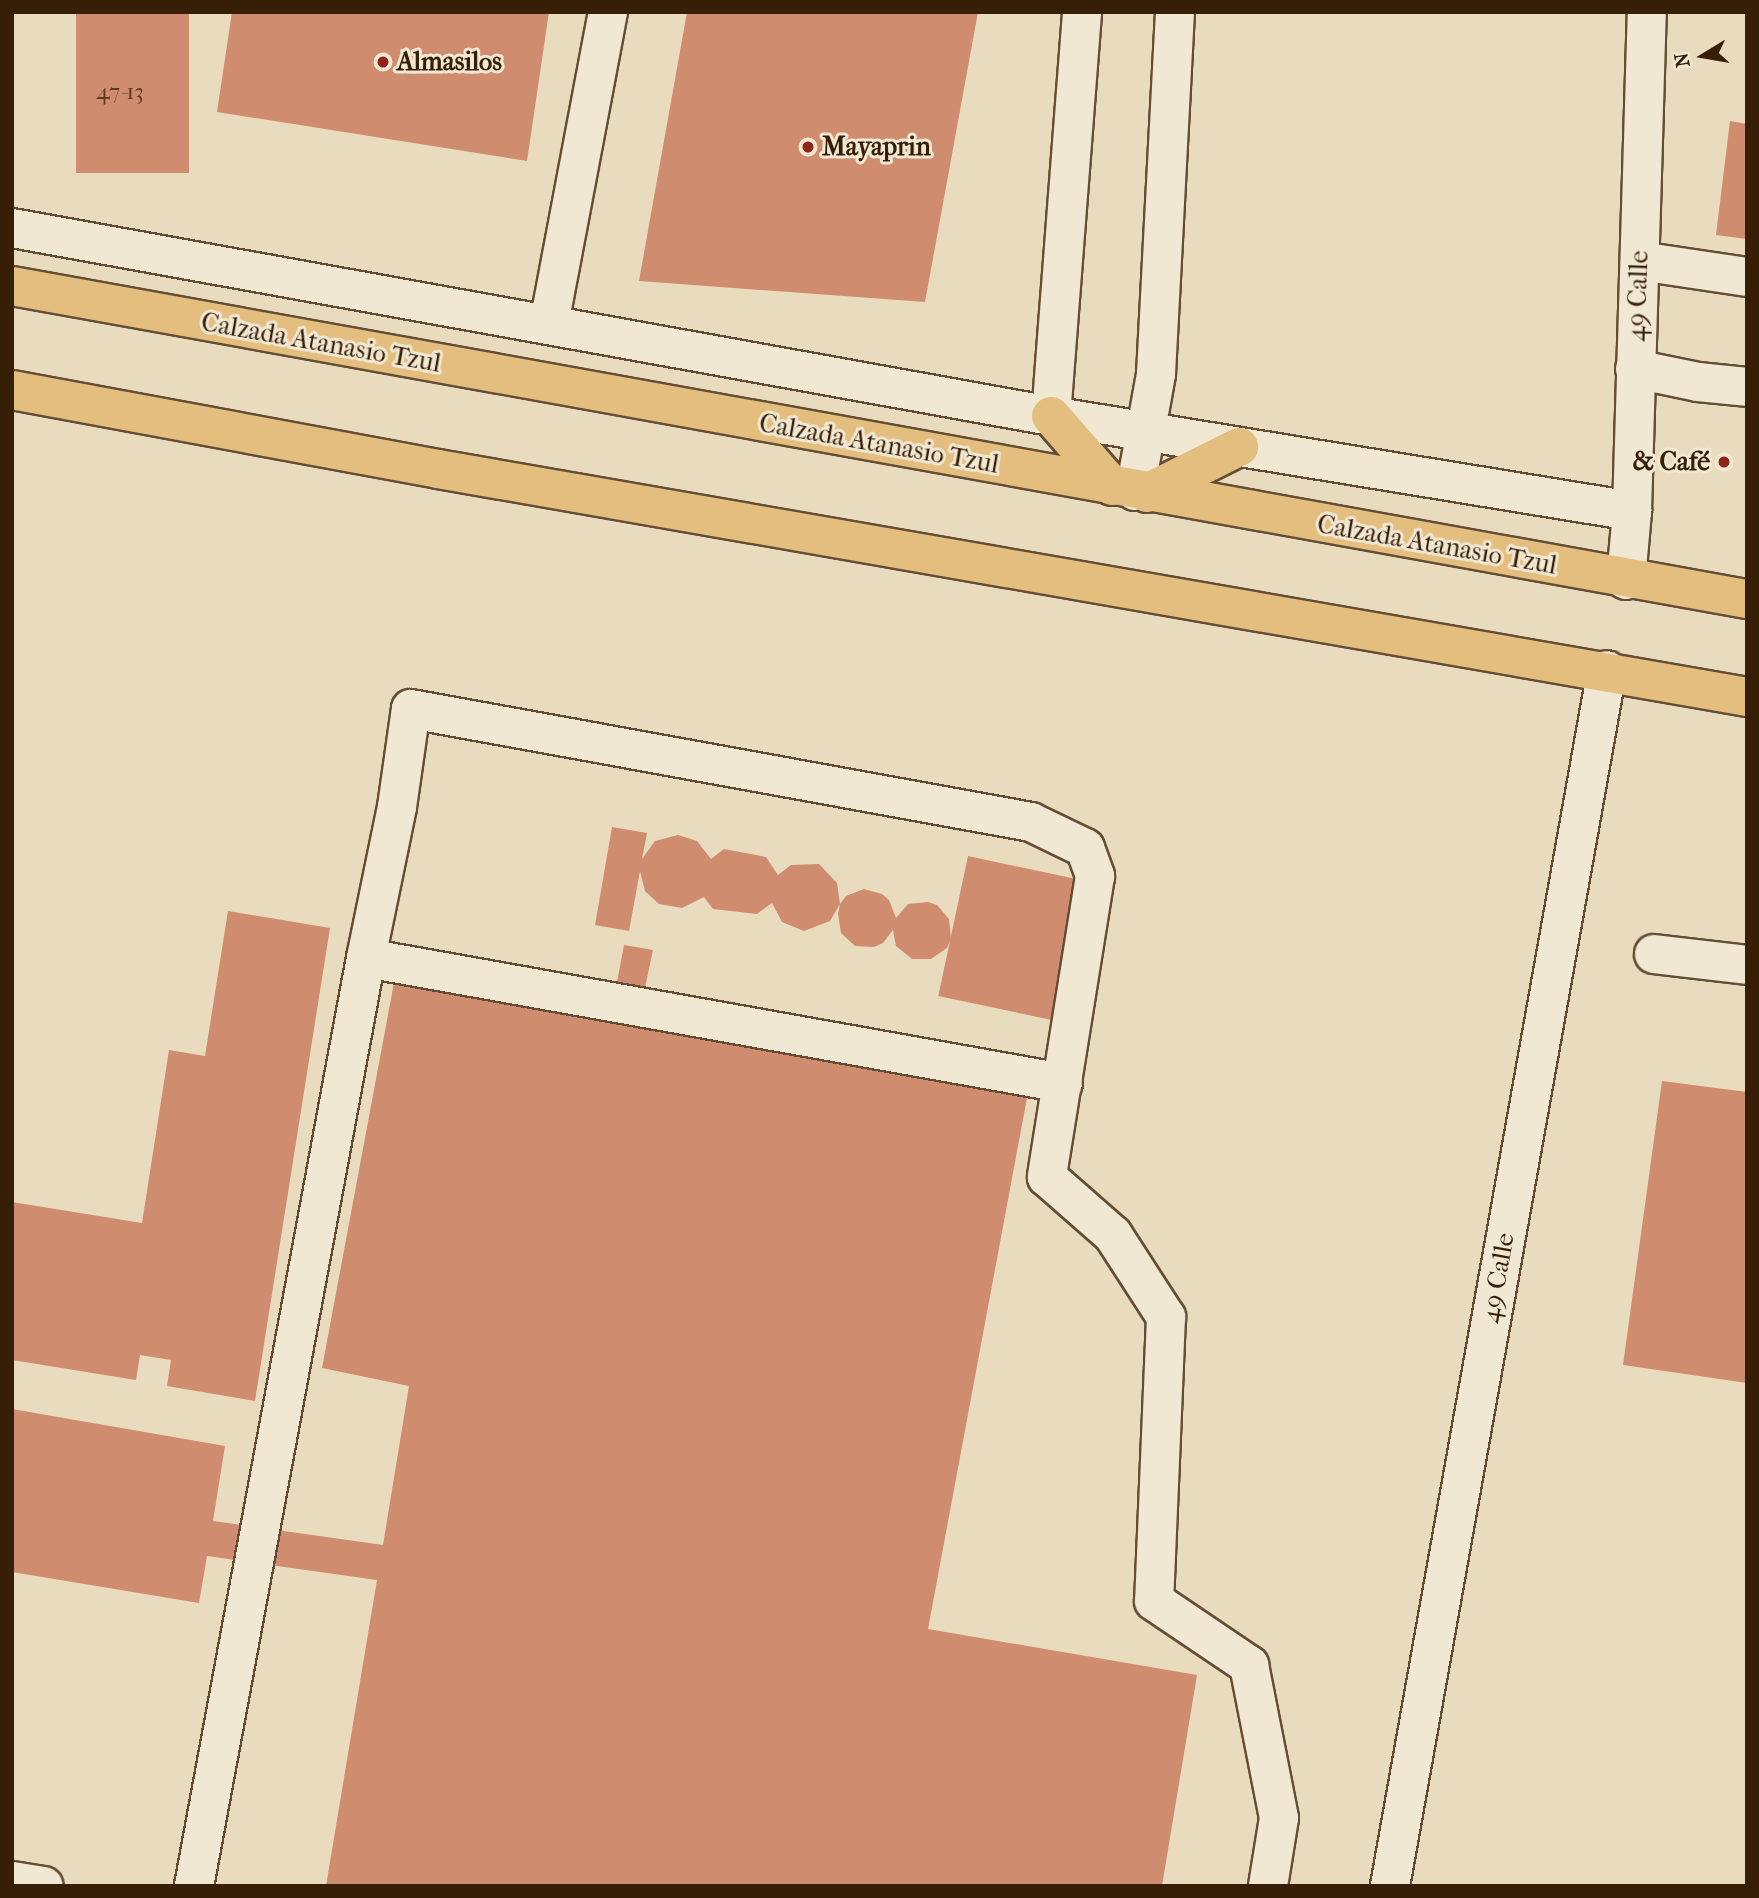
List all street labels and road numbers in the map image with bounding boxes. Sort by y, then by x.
street label: 49 Calle [1621,250,1655,342]
street label: Calzada Atanasio Tzul [199,307,443,379]
street label: Calzada Atanasio Tzul [757,408,1001,480]
street label: Calzada Atanasio Tzul [1315,509,1559,581]
street label: 49 Calle [1475,1230,1521,1326]

